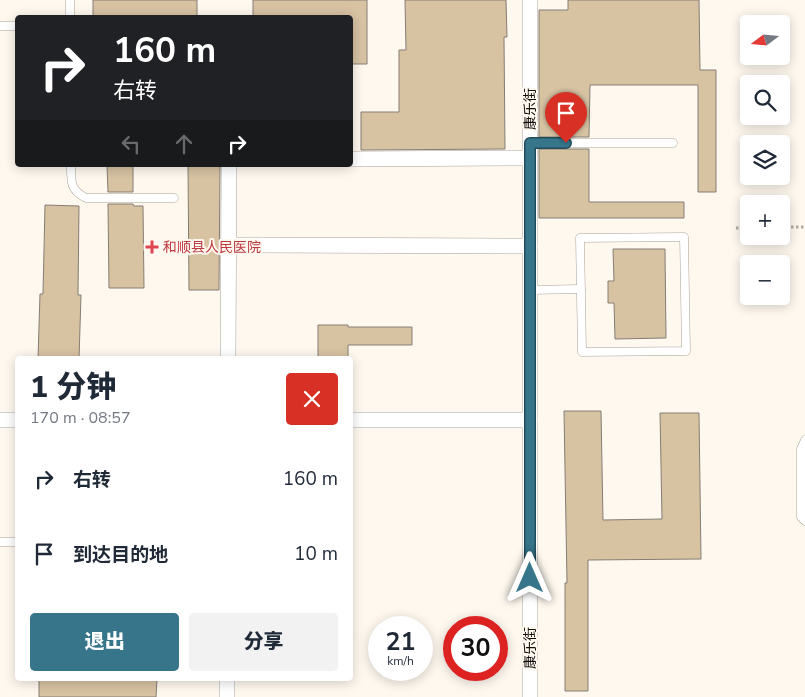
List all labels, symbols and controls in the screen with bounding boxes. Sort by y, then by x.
north arrow [740,15,790,65]
map controls [740,15,790,305]
text: 160 m [113,27,216,74]
icon: right [30,35,95,100]
button: search [740,75,790,125]
text: 右转 [113,76,157,106]
street label: 康乐街 [521,88,540,130]
pin [545,92,587,143]
icon: arrive [552,99,580,127]
icon: left [117,130,145,158]
icon: ahead [170,130,198,158]
icon: right [223,130,251,158]
button: layers [740,135,790,185]
button: + [740,195,790,245]
place label: 和顺县人民医院 [163,238,261,257]
marker: 和顺县人民医院 [145,240,159,254]
button: − [740,255,790,305]
text: 1 分钟 [30,367,116,408]
button: close [286,373,338,425]
text: 170 m · 08:57 [30,407,131,429]
icon: right [30,465,58,493]
text: 160 m [283,466,338,492]
text: 右转 [73,467,111,493]
icon: arrive [30,540,58,568]
text: 10 m [294,541,338,567]
text: 到达目的地 [73,542,168,568]
position arrow [503,551,555,603]
button: 退出 [30,613,179,671]
button: 分享 [189,613,338,671]
speed limit sign: 30 [443,616,508,681]
text: 21 [385,625,416,659]
street label: 康乐街 [521,627,540,669]
text: km/h [387,653,414,669]

